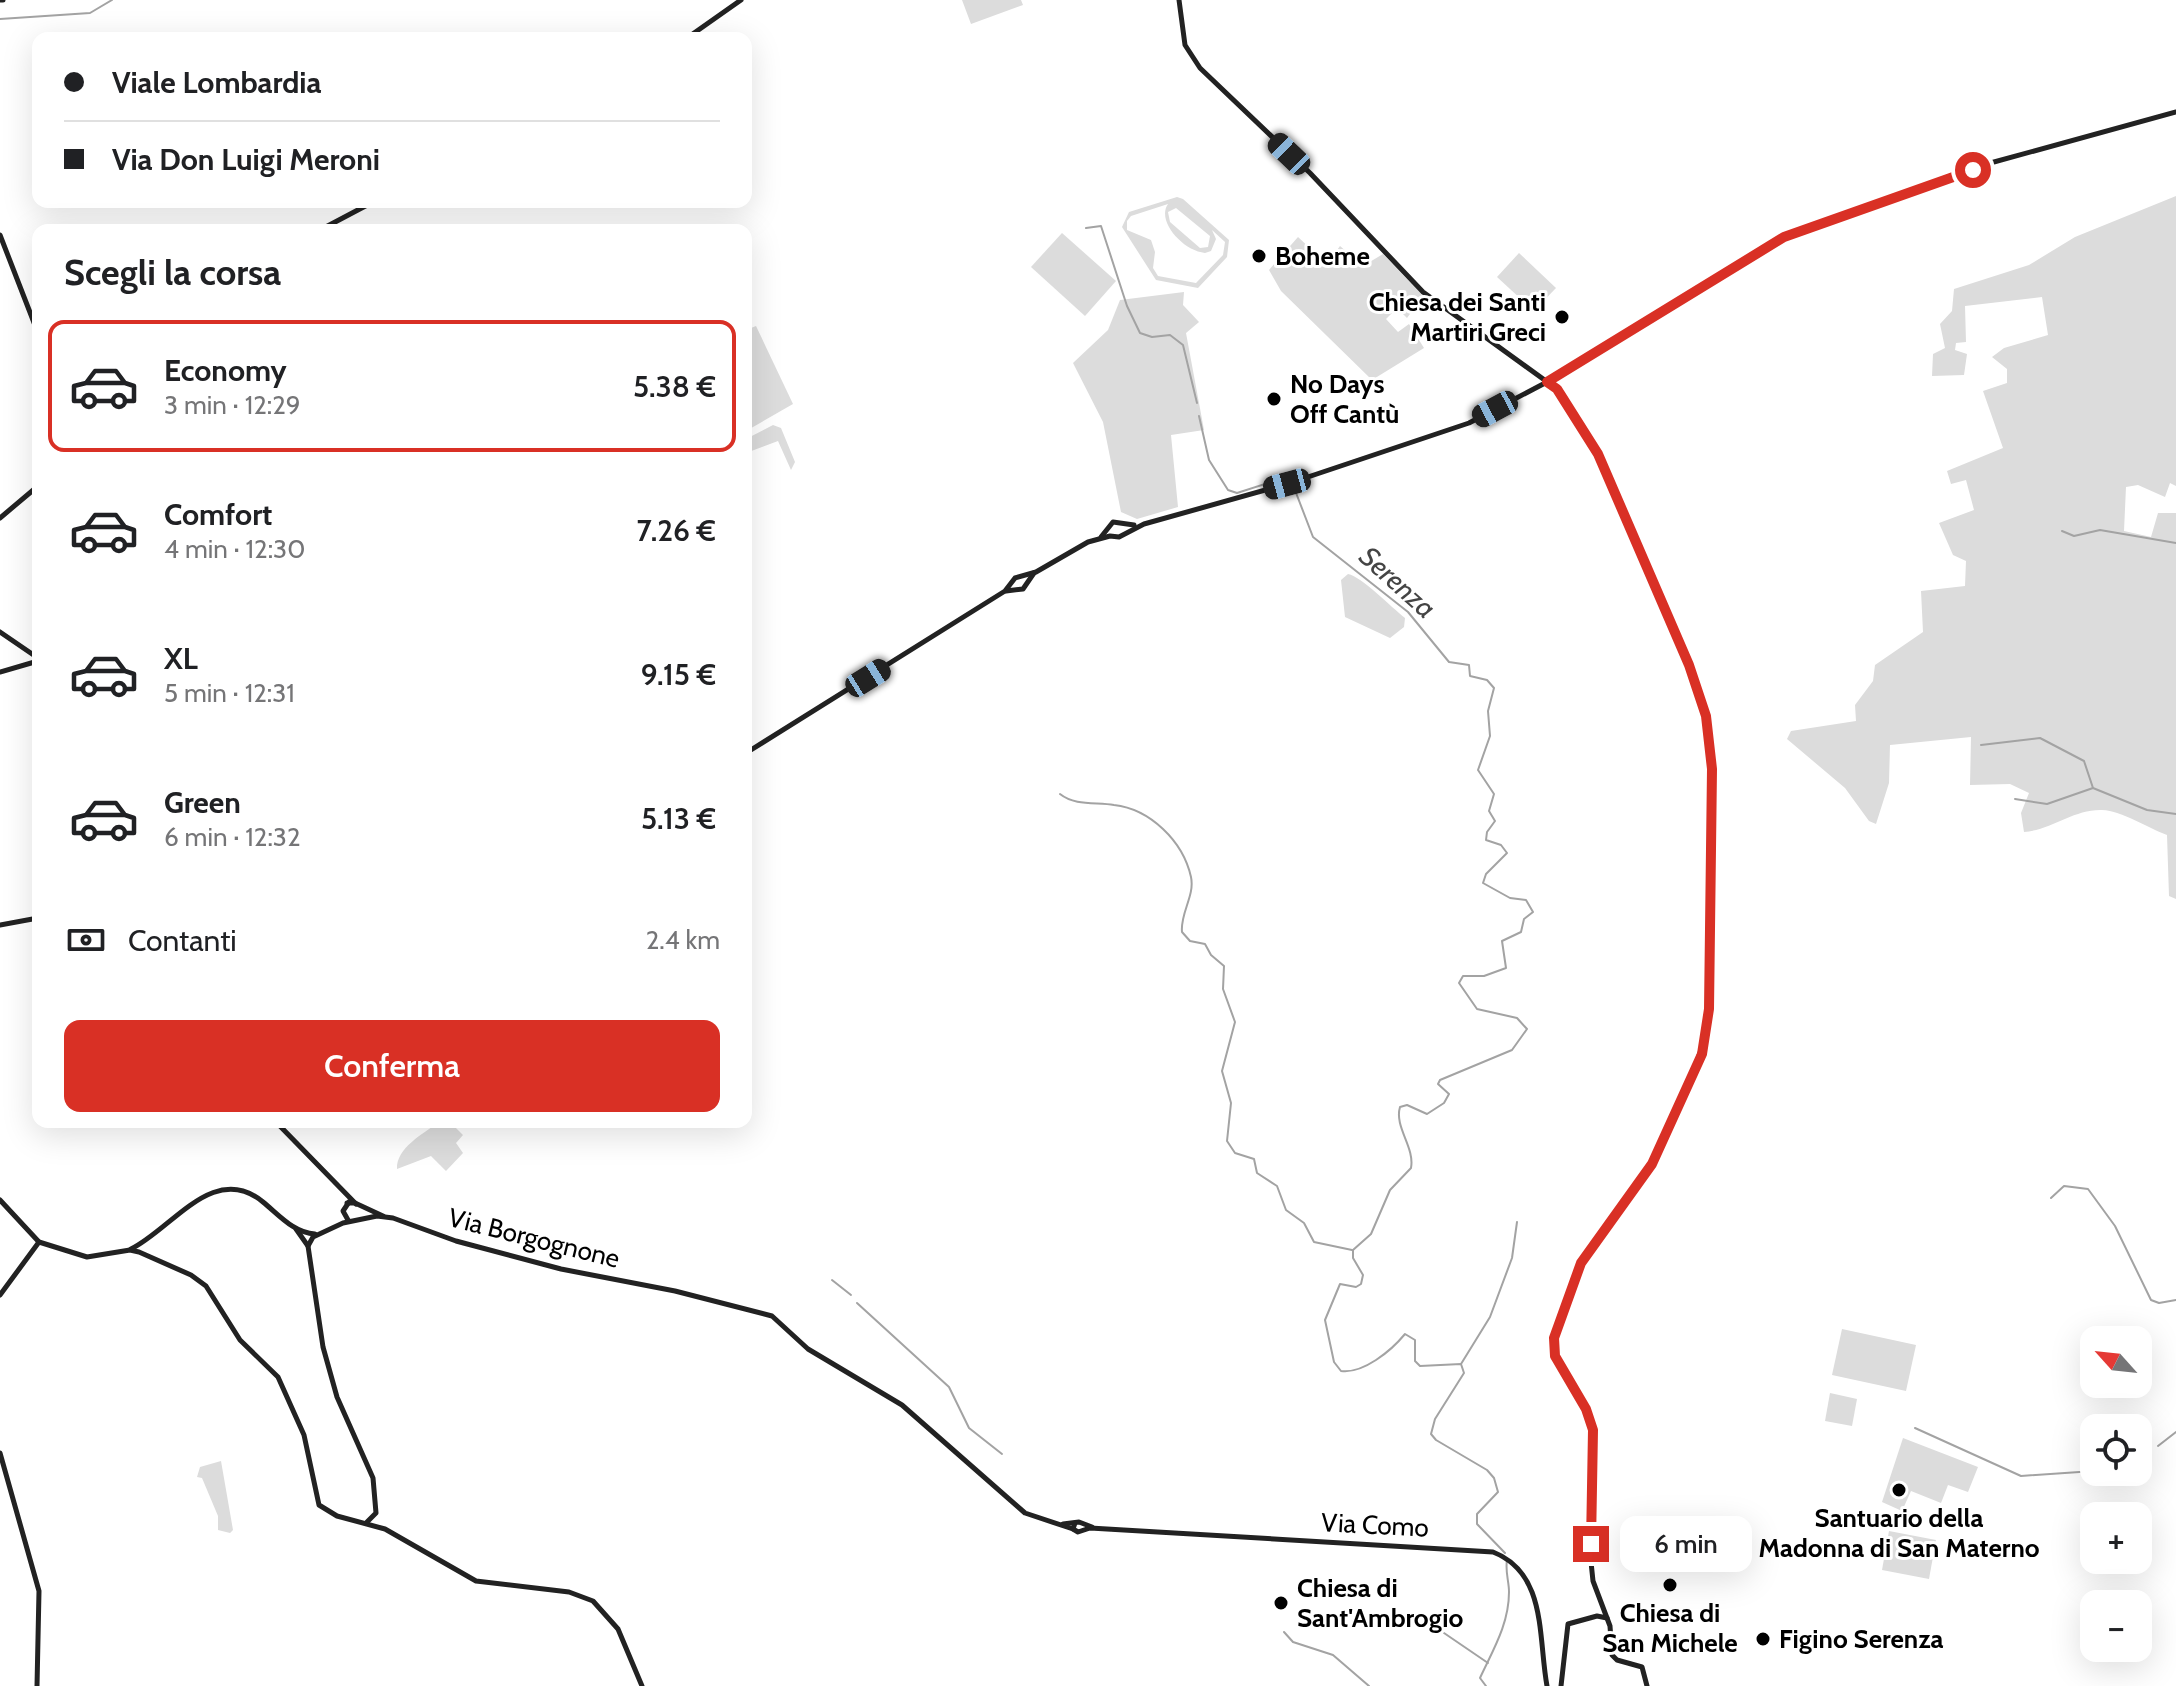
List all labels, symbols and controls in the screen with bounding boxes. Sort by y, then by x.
text: Viale Lombardia [112,64,321,101]
car [1263,129,1315,179]
text: Via Don Luigi Meroni [112,141,380,178]
route start [1955,152,1991,188]
place label: Boheme [1275,240,1370,272]
marker: Boheme [1250,247,1268,265]
text: Scegli la corsa [64,250,281,294]
place label: Chiesa dei Santi Martiri Greci [1369,286,1546,348]
marker: Chiesa dei Santi Martiri Greci [1553,308,1571,326]
icon: car [68,350,140,422]
text: Economy [164,352,287,389]
text: 5.38 € [633,368,716,405]
place label: No Days Off Cantù [1290,368,1399,430]
car [1468,387,1522,431]
text: 3 min · 12:29 [164,389,301,421]
marker: No Days Off Cantù [1265,390,1283,408]
car [1261,466,1313,502]
icon: car [68,494,140,566]
text: Comfort [164,496,272,533]
text: 7.26 € [637,512,716,549]
text: 4 min · 12:30 [164,533,305,565]
water label: Serenza [1353,539,1443,625]
icon: car [68,638,140,710]
text: XL [164,640,198,677]
car [841,655,895,701]
text: 9.15 € [641,656,716,693]
text: 5 min · 12:31 [164,677,295,709]
icon: car [68,782,140,854]
text: Green [164,784,241,821]
text: 5.13 € [641,800,716,837]
text: 6 min · 12:32 [164,821,301,853]
icon: cash [64,918,108,962]
text: Contanti [128,922,237,959]
text: 2.4 km [646,924,720,956]
button: Conferma [64,1020,720,1112]
street label: Via Borgognone [445,1201,623,1275]
north arrow [2080,1326,2152,1398]
map controls [2080,1326,2152,1662]
button: locate [2080,1414,2152,1486]
marker: Santuario della Madonna di San Materno [1890,1481,1908,1499]
place label: Santuario della Madonna di San Materno [1758,1502,2040,1564]
button: + [2080,1502,2152,1574]
street label: Via Como [1320,1506,1430,1544]
callout: 6 min [1619,1516,1751,1572]
route end [1573,1526,1609,1562]
text: 6 min [1654,1528,1718,1560]
place label: Chiesa di Sant'Ambrogio [1297,1572,1464,1634]
marker: Chiesa di San Michele [1661,1576,1679,1594]
button: − [2080,1590,2152,1662]
marker: Chiesa di Sant'Ambrogio [1272,1594,1290,1612]
place label: Chiesa di San Michele [1602,1597,1738,1659]
place label: Figino Serenza [1779,1623,1943,1655]
marker: Figino Serenza [1754,1630,1772,1648]

